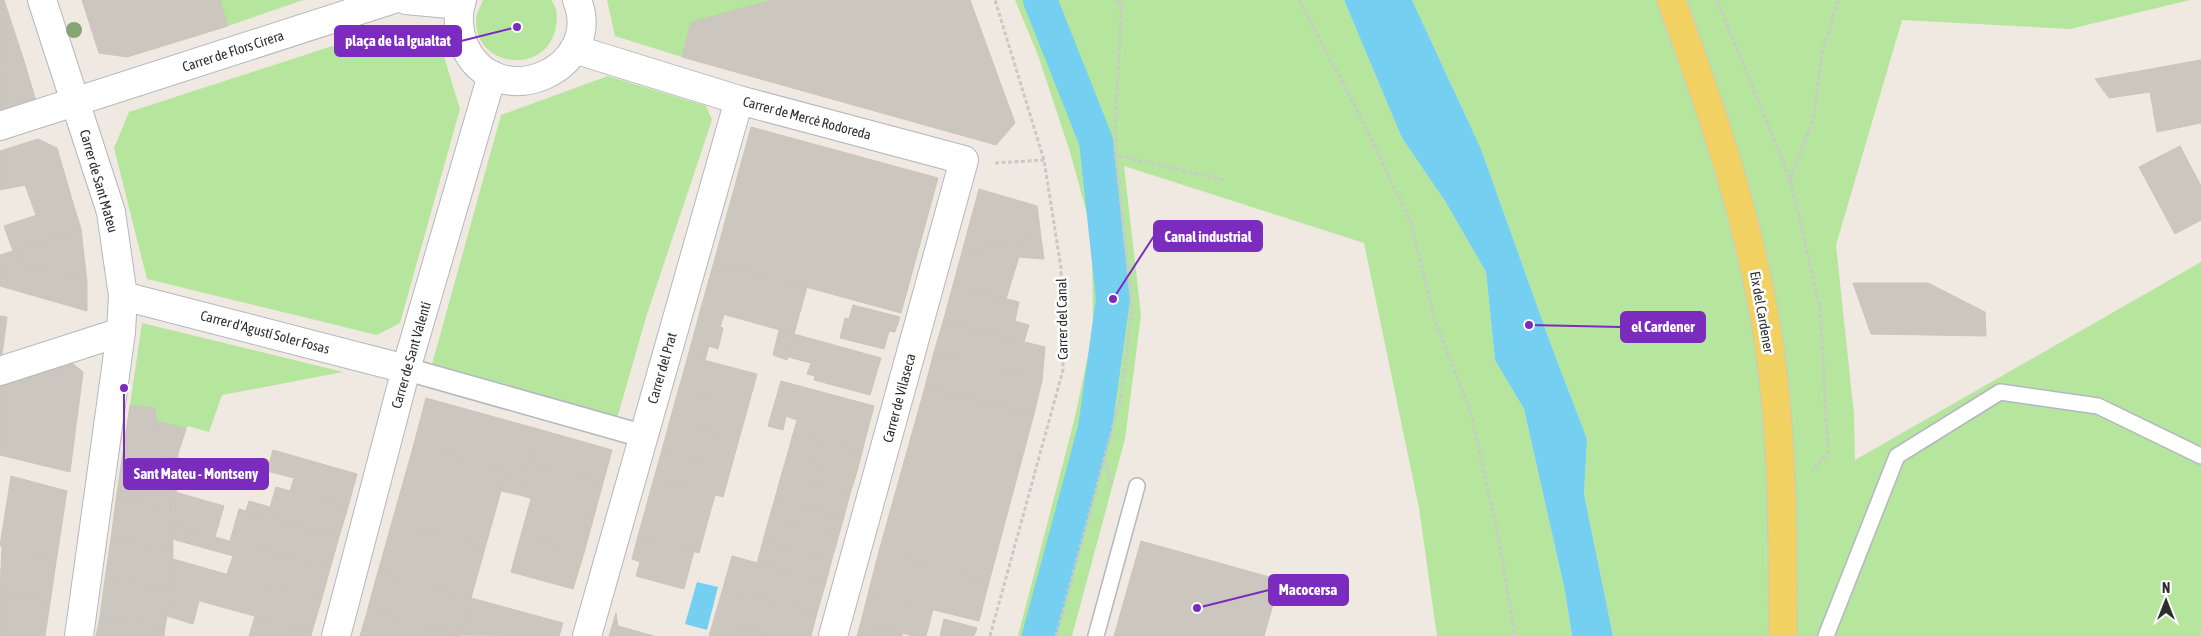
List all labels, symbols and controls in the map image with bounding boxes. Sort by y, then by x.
callout: plaça de la Igualtat [335,26,461,56]
street label: Carrer de Flors Cirera [180,27,286,75]
text: plaça de la Igualtat [345,32,452,49]
street label: Carrer de Mercè Rodoreda [741,93,873,143]
street label: Carrer de Sant Mateu [77,128,121,234]
callout: Canal industrial [1154,221,1262,251]
text: Canal industrial [1164,228,1253,245]
street label: Eix del Cardener [1747,270,1777,355]
street label: Carrer del Canal [1053,278,1071,360]
street label: Carrer de Sant Valentí [388,300,434,410]
street label: Carrer d'Agustí Soler Fosas [199,307,331,357]
callout: el Cardener [1621,312,1705,342]
text: el Cardener [1631,318,1695,335]
street label: Carrer del Prat [644,331,680,405]
street label: Carrer de Vilaseca [879,352,919,444]
callout: Sant Mateu - Montseny [124,459,268,489]
text: Sant Mateu - Montseny [134,465,259,482]
callout: Macocersa [1269,575,1348,605]
north arrow [2141,576,2191,626]
text: N [2162,580,2170,596]
text: Macocersa [1279,581,1337,598]

